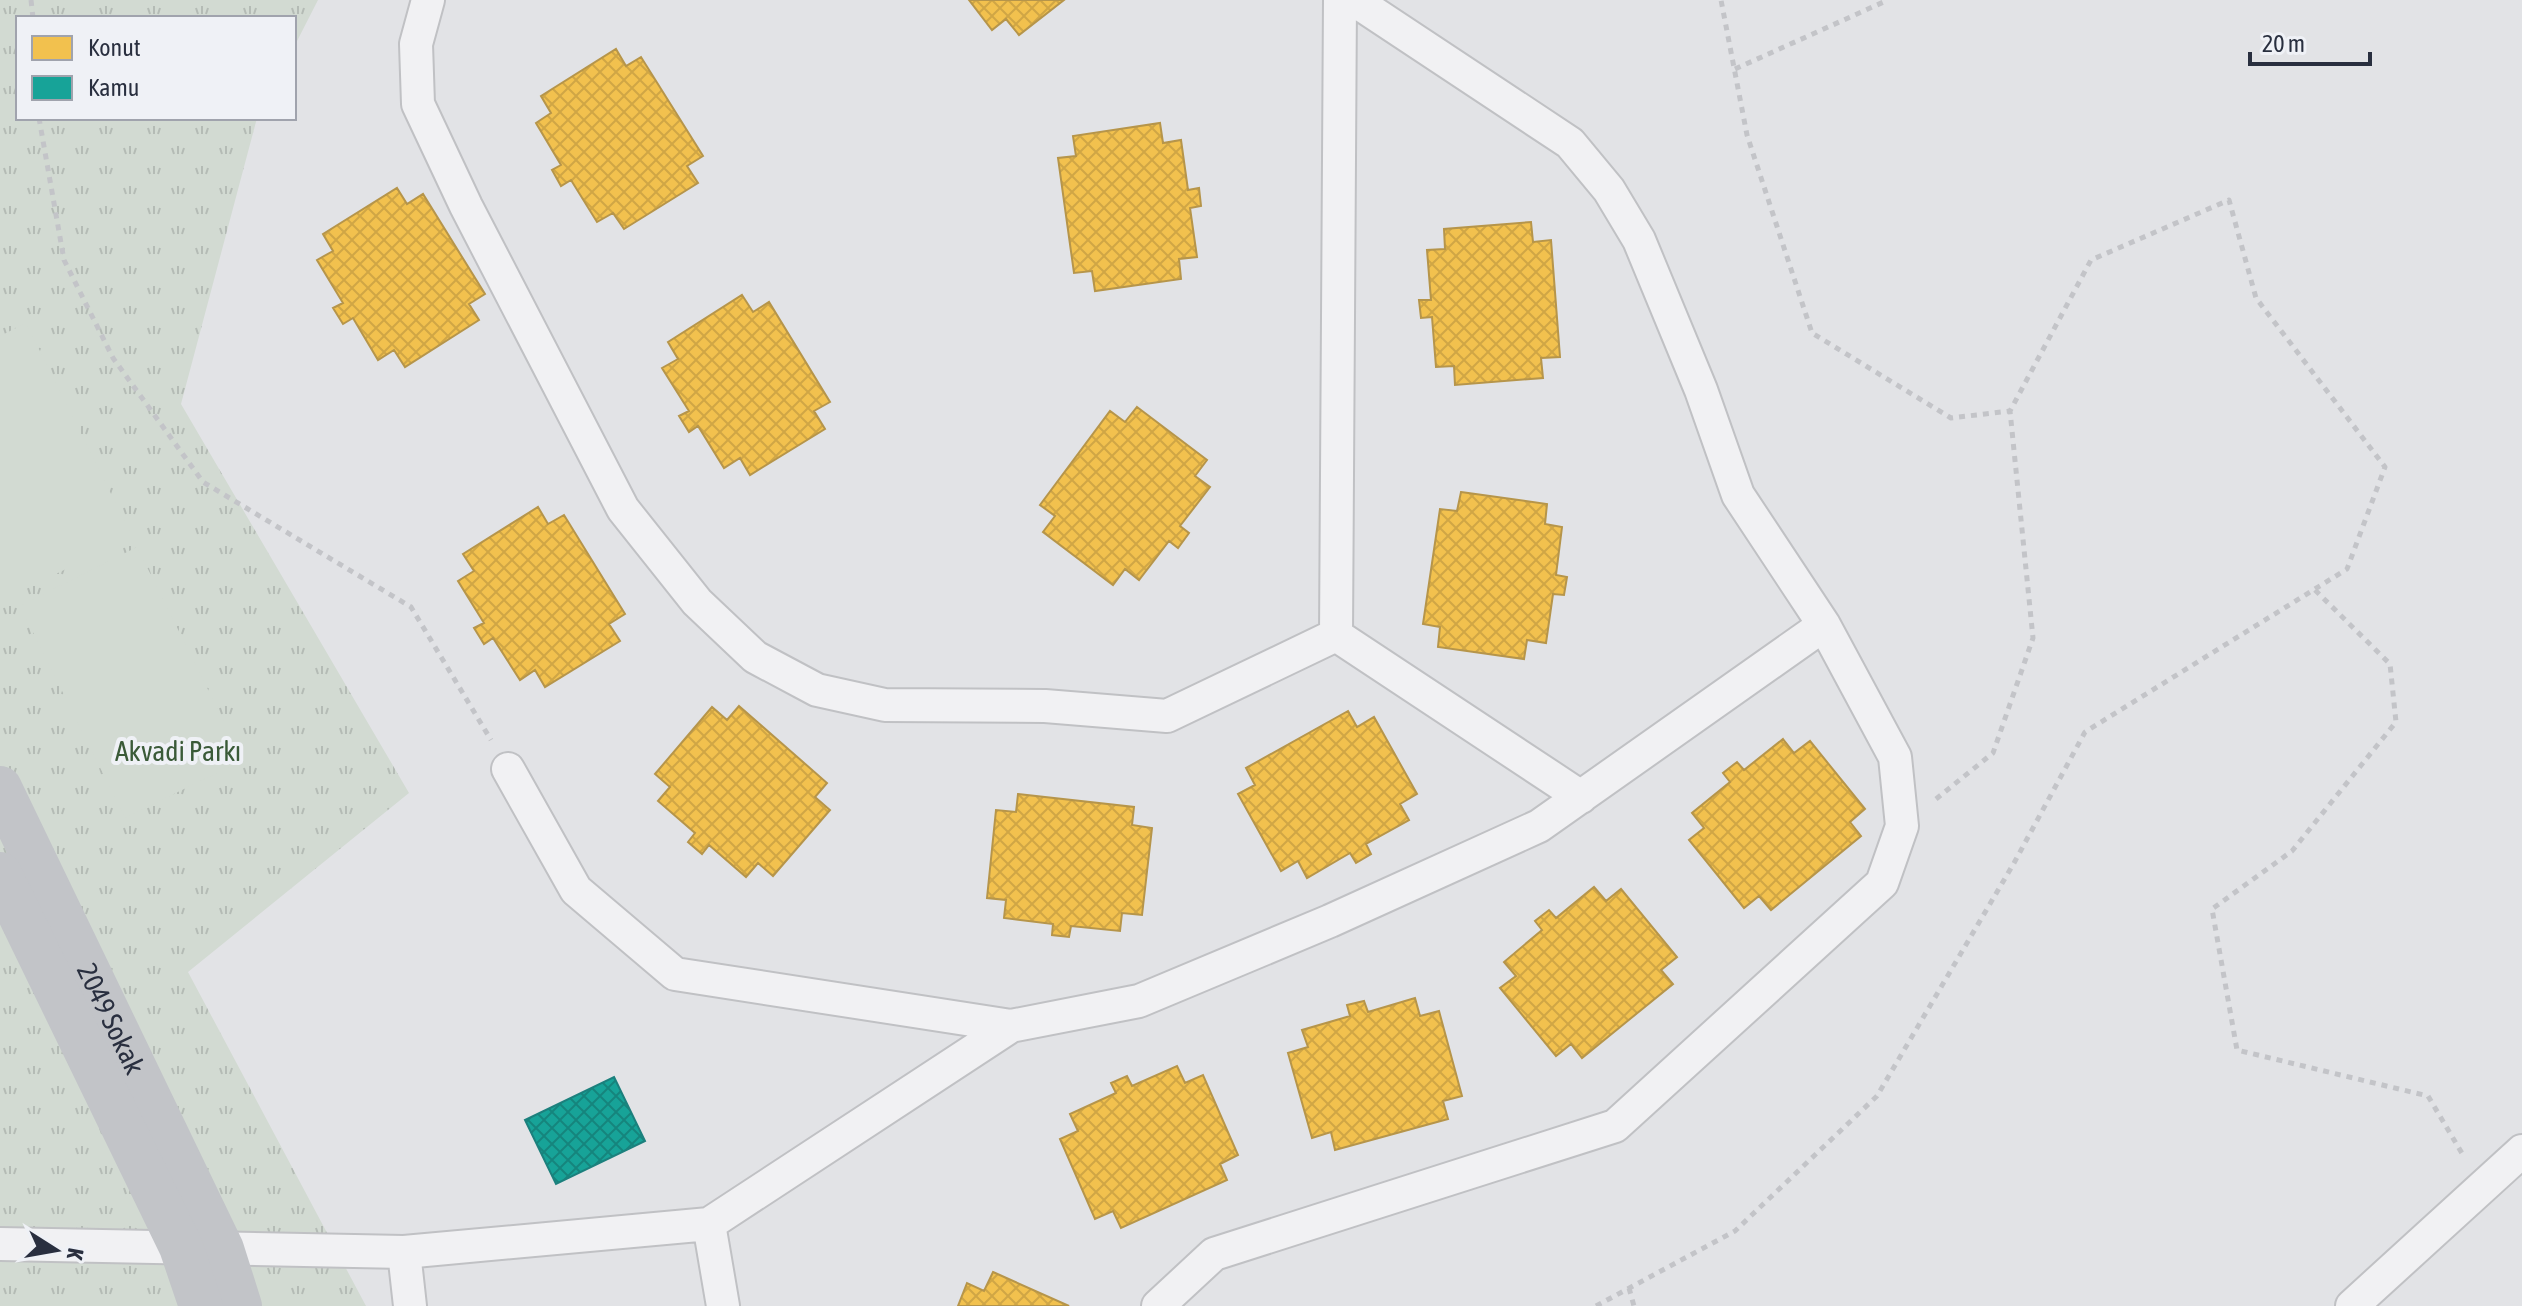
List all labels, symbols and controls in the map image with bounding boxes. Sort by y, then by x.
legend [16,16,296,120]
scale bar [2250,16,2370,66]
text: 20 m [2262,30,2305,57]
text: Konut [88,34,141,61]
text: Kamu [88,74,139,101]
park label: Akvadi Parkı [115,735,241,767]
street label: 2049 Sokak [71,958,151,1079]
north arrow [16,1210,96,1290]
text: K [62,1246,89,1262]

